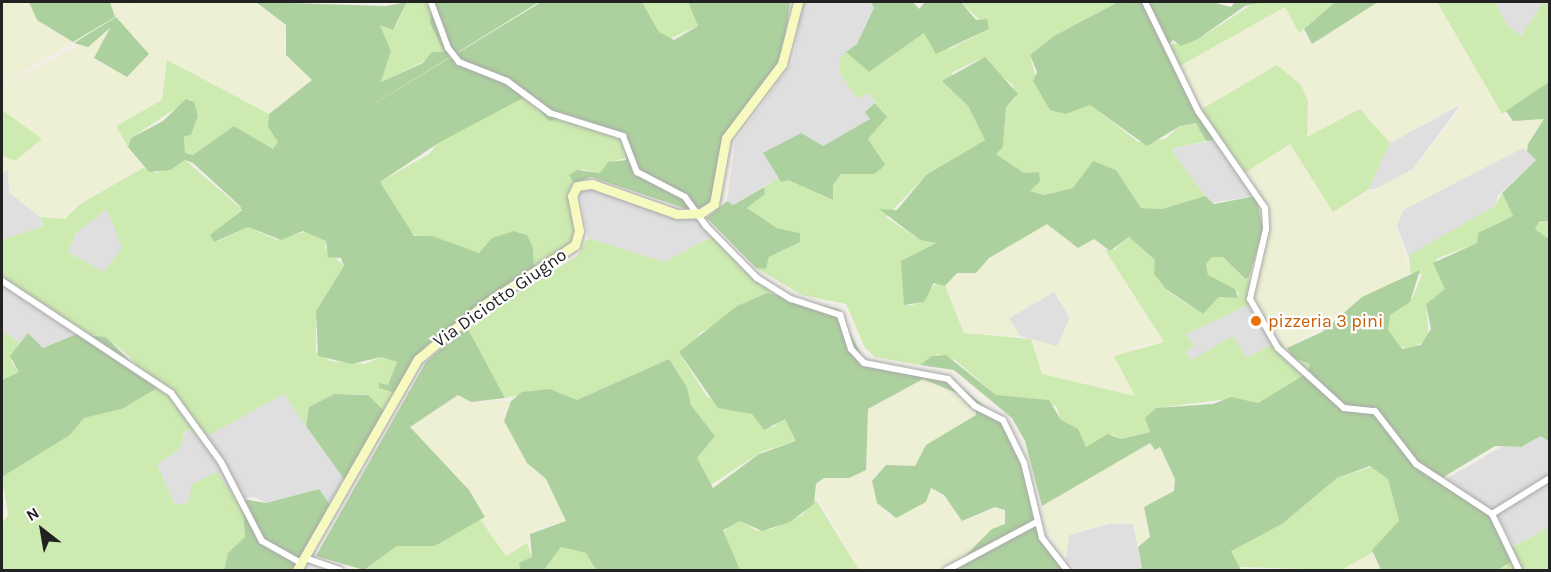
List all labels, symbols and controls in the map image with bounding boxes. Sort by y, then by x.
street label: Via Diciotto Giugno [429,244,571,352]
place label: pizzeria 3 pini [1268,310,1383,332]
marker: pizzeria 3 pini [1249,314,1263,328]
north arrow [12,500,72,560]
text: N [23,503,42,525]

